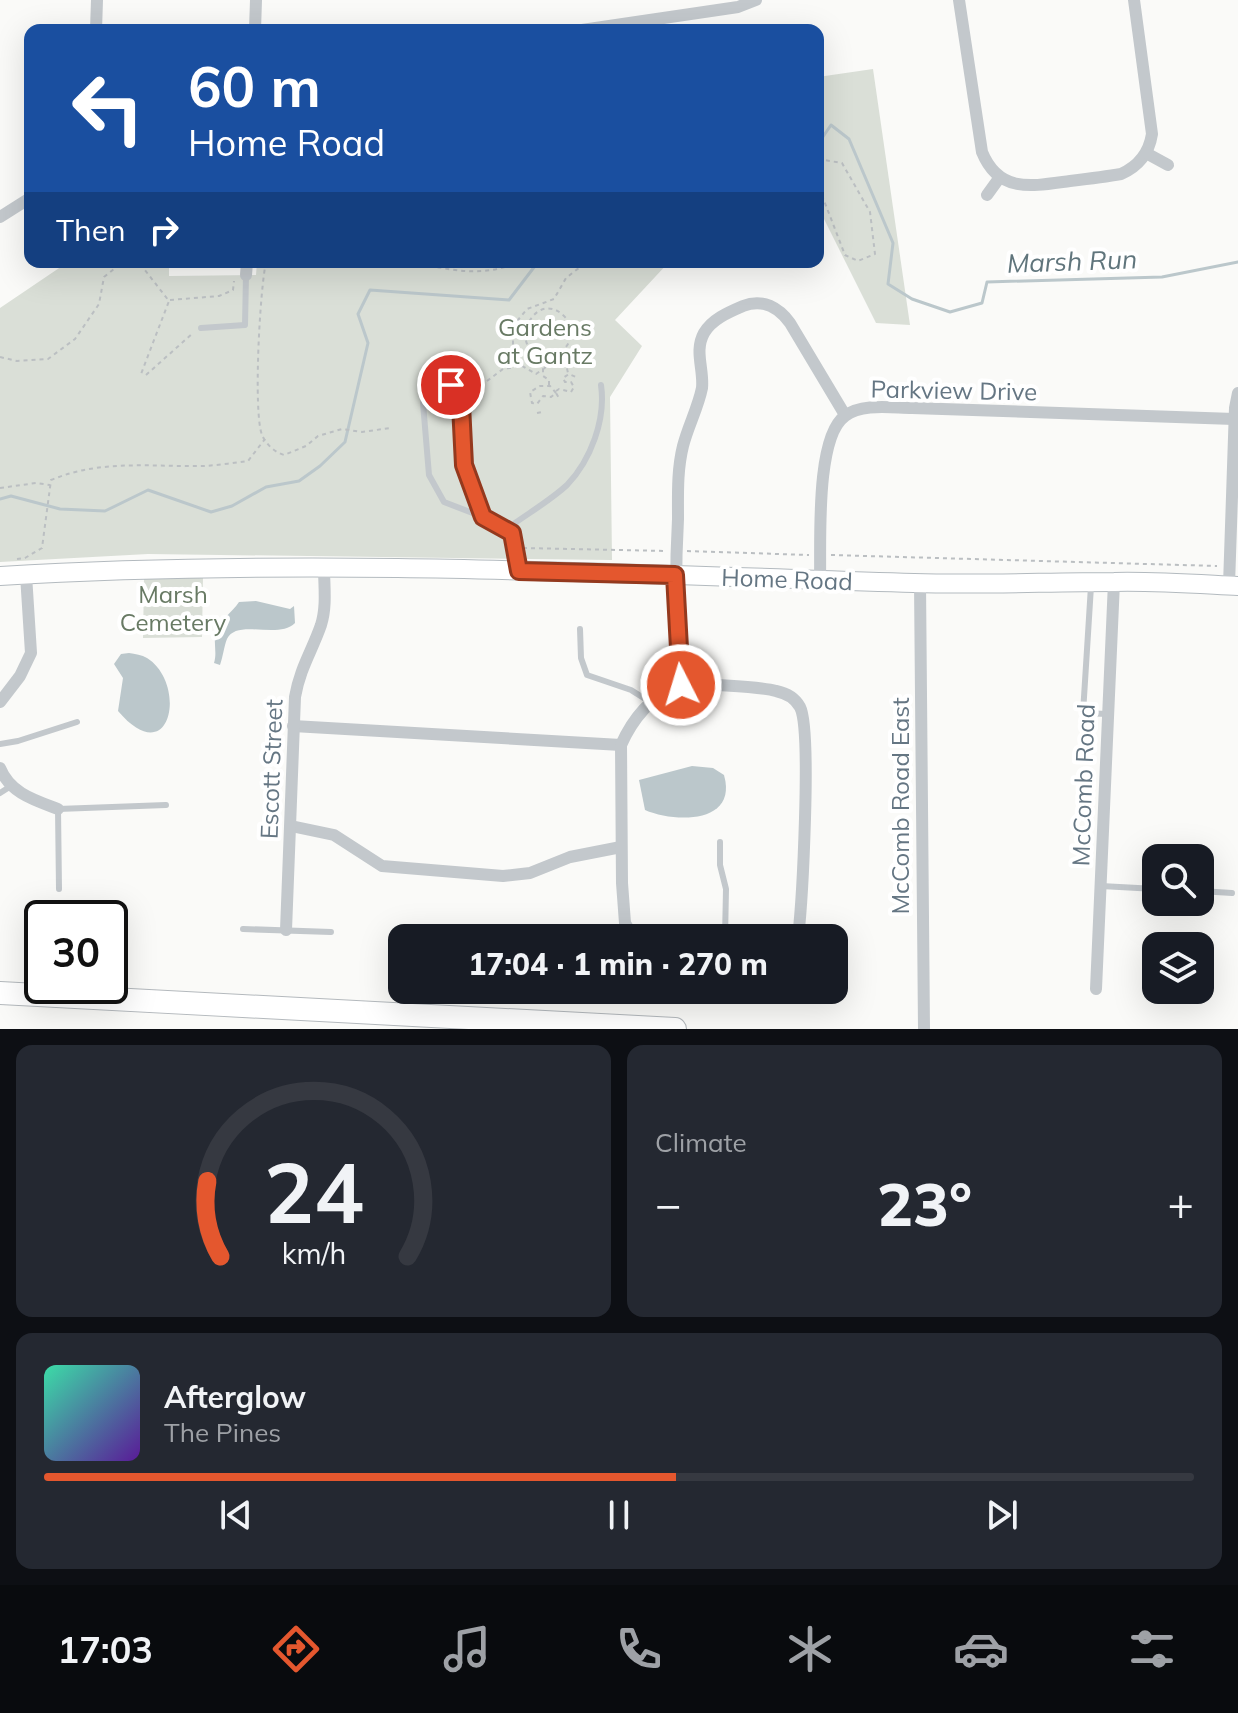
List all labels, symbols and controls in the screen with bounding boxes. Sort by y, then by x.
text: 60 m [188,51,321,121]
icon: left [56,56,160,160]
text: Home Road [188,120,385,165]
icon: right [142,208,186,252]
text: Then [56,211,126,249]
water label: Marsh Run [1006,242,1138,280]
park label: Gardens at Gantz [497,312,593,370]
pin [417,351,485,419]
icon: arrive [429,363,473,407]
street label: Parkview Drive [870,374,1038,406]
street label: Home Road [721,562,853,596]
park label: Marsh Cemetery [120,579,226,637]
position arrow [639,643,723,727]
street label: McComb Road East [885,697,915,915]
street label: Escott Street [254,698,288,840]
street label: McComb Road [1065,703,1101,867]
map controls [1142,844,1214,1004]
button: search [1142,844,1214,916]
speed limit sign: 30 [24,900,128,1004]
button: layers [1142,932,1214,1004]
text: 17:04 · 1 min · 270 m [468,945,768,983]
text: Climate [655,1126,747,1159]
text: 24 [264,1139,363,1244]
text: 23° [877,1166,972,1241]
text: − [655,1176,681,1231]
text: + [1168,1176,1194,1231]
text: km/h [281,1235,346,1271]
text: Afterglow [164,1378,306,1416]
text: The Pines [164,1416,281,1449]
icon: previous [214,1493,258,1537]
icon: pause [597,1493,641,1537]
icon: next [980,1493,1024,1537]
icon: directions [268,1621,324,1677]
icon: music [439,1621,495,1677]
icon: phone [611,1621,667,1677]
icon: climate [782,1621,838,1677]
icon: car [953,1621,1009,1677]
icon: filters [1124,1621,1180,1677]
text: 17:03 [58,1627,153,1672]

